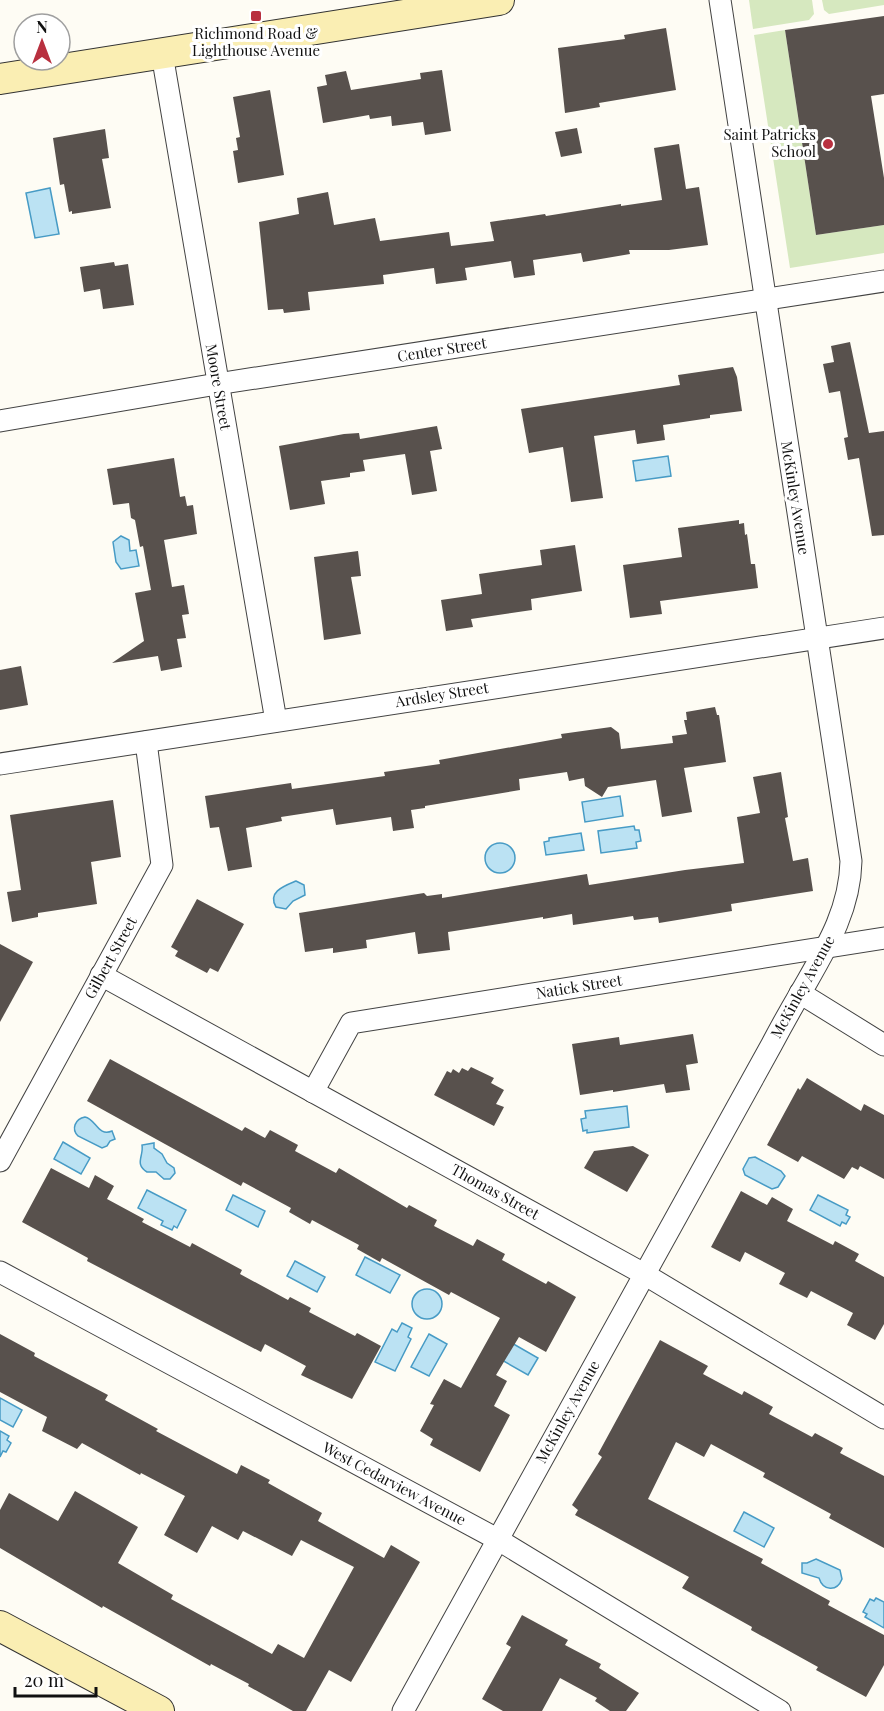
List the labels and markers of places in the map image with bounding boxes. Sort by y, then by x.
marker: Richmond Road & Lighthouse Avenue [249,9,263,23]
place label: Richmond Road & Lighthouse Avenue [192,23,320,60]
place label: Saint Patricks School [724,124,816,161]
marker: Saint Patricks School [821,137,835,151]

